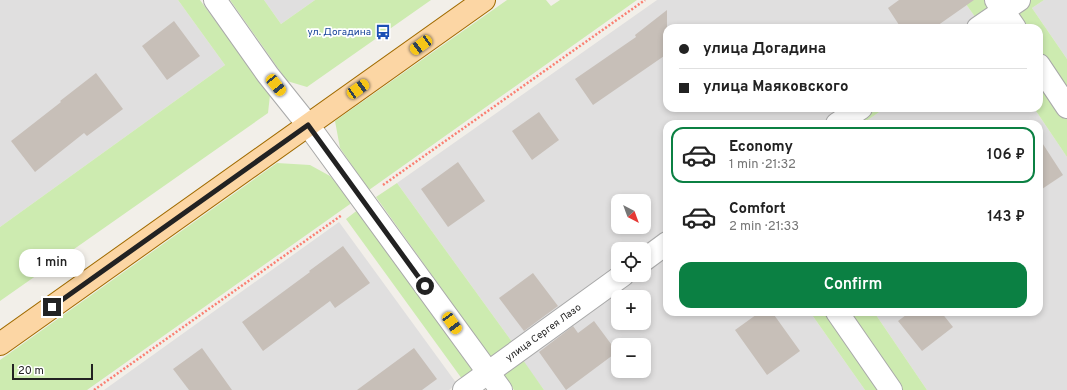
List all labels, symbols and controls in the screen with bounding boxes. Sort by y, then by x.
bus stop icon: ул. Догадина [374,23,392,41]
place label: ул. Догадина [307,26,371,39]
car [408,33,434,57]
text: улица Догадина [703,40,826,59]
car [264,72,288,98]
car [345,77,371,101]
text: улица Маяковского [703,78,848,97]
icon: car [681,137,717,173]
text: Economy [729,138,793,157]
text: 106 ₽ [987,146,1025,165]
text: 1 min · 21:32 [729,157,796,173]
north arrow [611,194,651,234]
map controls [611,194,651,378]
icon: car [681,199,717,235]
text: Comfort [729,200,786,219]
text: 143 ₽ [987,208,1025,227]
text: 2 min · 21:33 [729,219,799,235]
button: locate [611,242,651,282]
callout: 1 min [19,249,85,277]
text: 1 min [37,255,67,271]
button: Confirm [679,262,1027,308]
route start [416,277,434,295]
button: + [611,290,651,330]
route end [43,298,61,316]
street label: улица Сергея Лазо [503,301,584,364]
car [440,310,464,336]
button: − [611,338,651,378]
scale bar [12,362,93,381]
text: 20 m [18,364,44,378]

